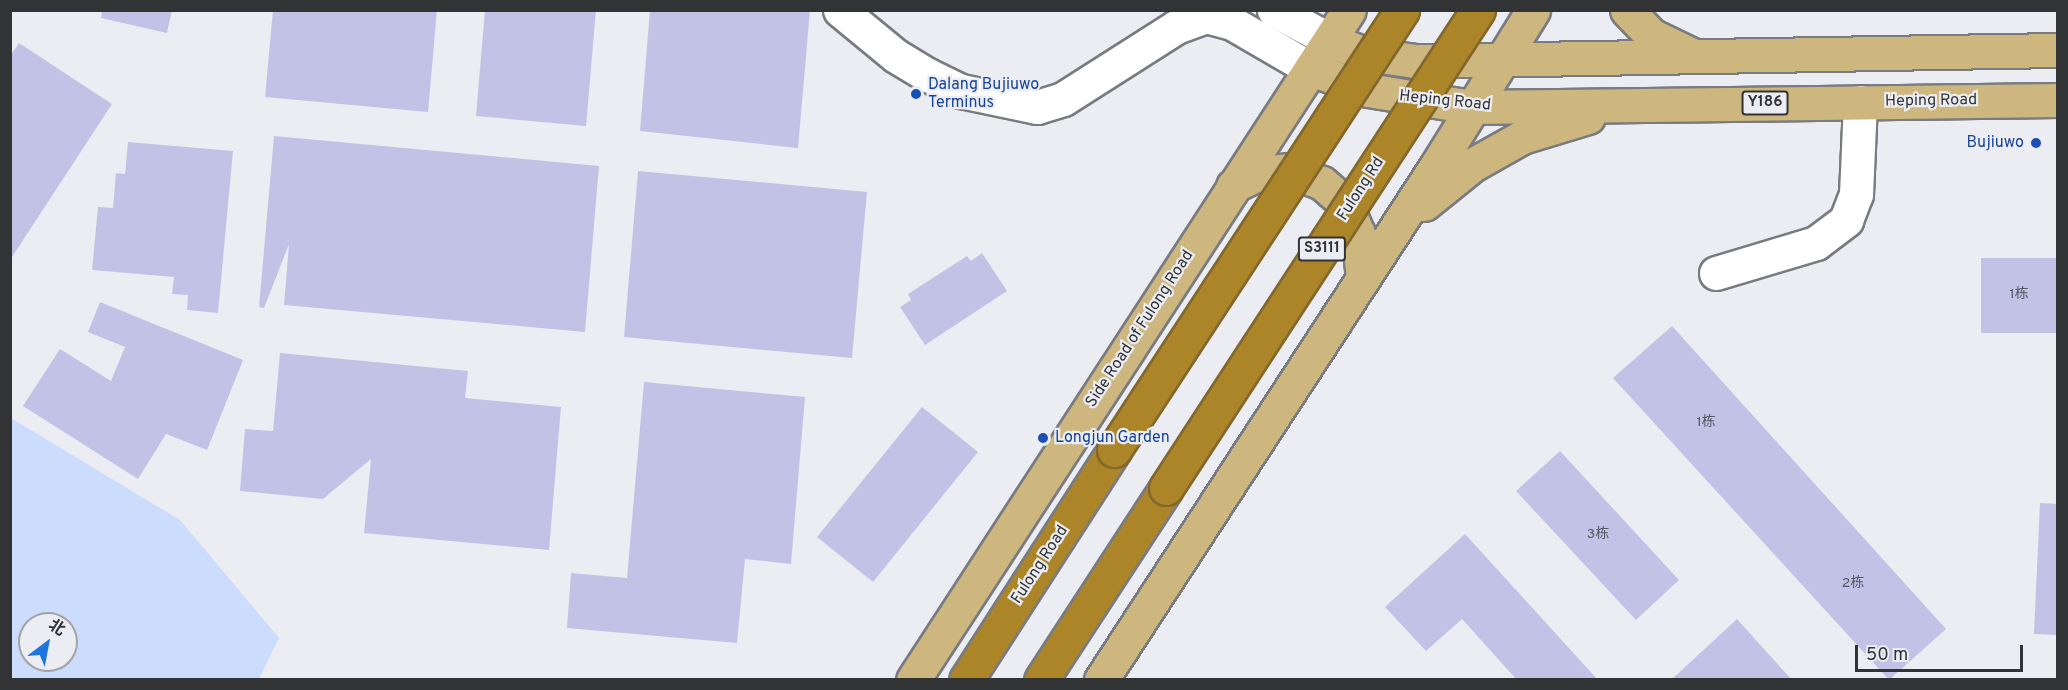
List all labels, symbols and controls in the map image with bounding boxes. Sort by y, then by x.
place label: Dalang Bujiuwo Terminus [928,75,1039,113]
marker: Dalang Bujiuwo Terminus [909,87,923,101]
street label: Heping Road [1398,87,1492,115]
road number: Y186 [1741,91,1789,115]
street label: Heping Road [1885,91,1977,111]
place label: Bujiuwo [1967,133,2024,153]
marker: Bujiuwo [2029,136,2043,150]
street label: Fulong Rd [1333,154,1389,224]
road number: S3111 [1296,237,1348,261]
street label: Side Road of Fulong Road [1082,247,1198,411]
house number: 1栋 [2009,287,2029,303]
house number: 1栋 [1696,415,1716,431]
place label: Longjun Garden [1055,428,1170,448]
marker: Longjun Garden [1036,431,1050,445]
street label: Fulong Road [1008,522,1072,608]
house number: 3栋 [1587,527,1609,543]
house number: 2栋 [1842,576,1864,592]
north arrow [18,612,78,672]
text: 北 [44,616,69,641]
scale bar [1858,633,2026,671]
text: 50 m [1866,644,1908,667]

